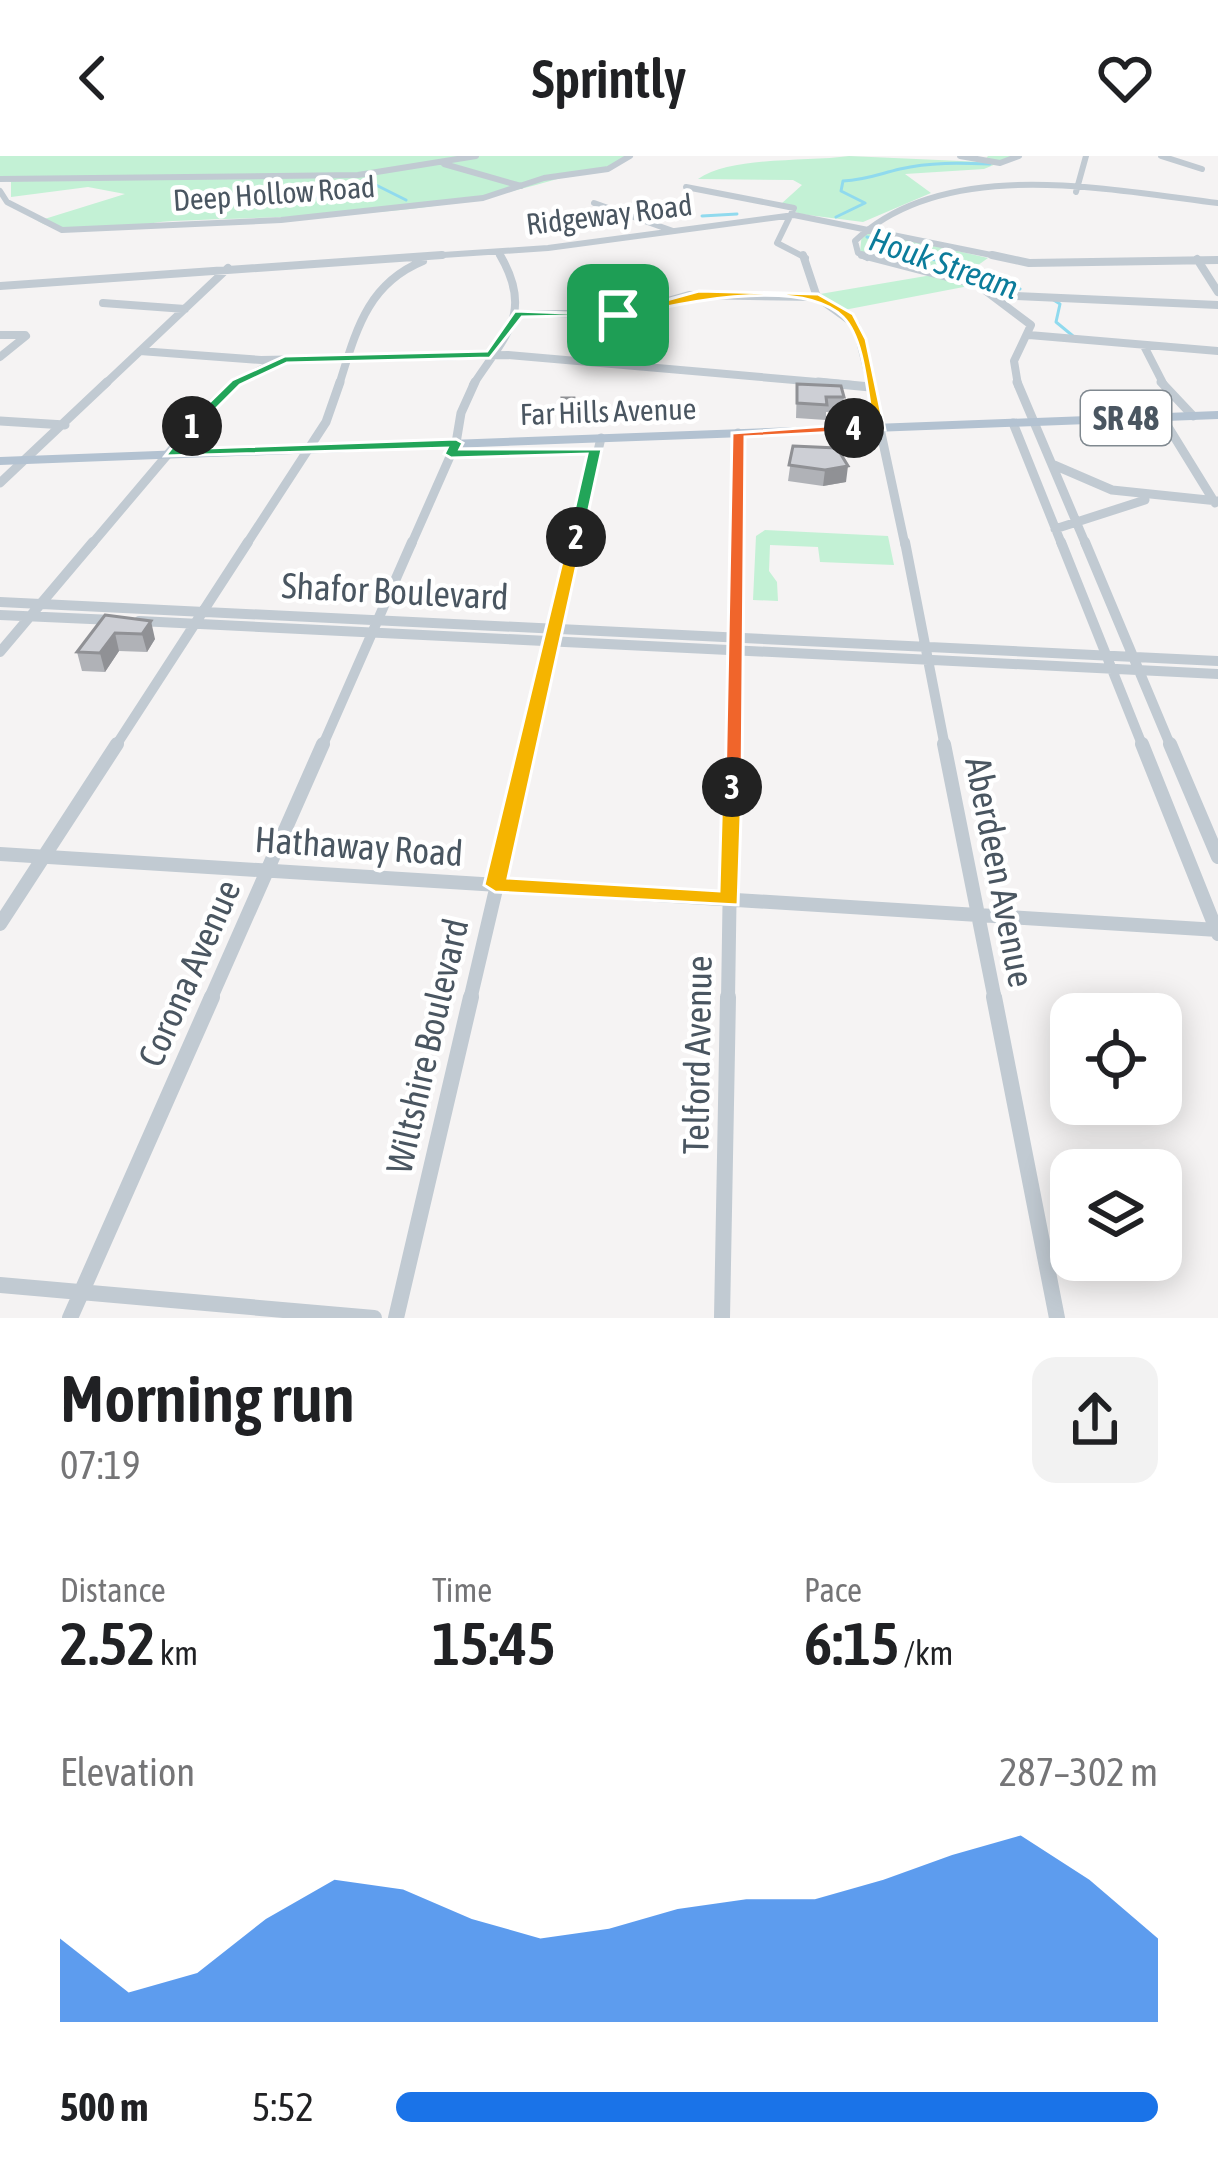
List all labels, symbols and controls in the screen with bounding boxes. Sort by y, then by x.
icon: back [60,45,126,111]
icon: heart [1092,45,1158,111]
text: Sprintly [532,48,686,109]
street label: Deep Hollow Road [172,169,376,217]
street label: Ridgeway Road [524,187,694,241]
water label: Houk Stream [864,220,1024,306]
pin [567,264,669,366]
icon: arrive [585,282,651,348]
street label: Far Hills Avenue [519,391,697,431]
road number: SR 48 [1081,391,1171,445]
pin: 1 [162,396,222,456]
pin: 4 [824,398,884,458]
text: 1 [184,407,200,445]
text: 4 [846,409,862,447]
pin: 2 [546,507,606,567]
text: 2 [568,518,584,556]
street label: Shafor Boulevard [280,564,510,618]
street label: Aberdeen Avenue [957,753,1043,991]
pin: 3 [702,757,762,817]
text: 3 [724,768,740,806]
street label: Hathaway Road [253,818,465,874]
street label: Corona Avenue [129,873,249,1073]
street label: Wiltshire Boulevard [377,915,477,1177]
street label: Telford Avenue [674,955,720,1155]
map controls [1050,993,1182,1281]
button: locate [1050,993,1182,1125]
button: layers [1050,1149,1182,1281]
button: share [1032,1357,1158,1483]
text: Morning run [60,1360,355,1436]
text: 07:19 [60,1443,140,1487]
text: Distance [60,1571,166,1609]
text: Time [432,1571,492,1609]
text: Pace [804,1571,862,1609]
text: 2.52 [60,1609,155,1678]
text: 15:45 [432,1609,555,1678]
text: 6:15 [804,1609,899,1678]
text: km [155,1634,198,1672]
text: /km [899,1634,953,1672]
text: Elevation [60,1750,195,1794]
text: 287–302 m [999,1750,1158,1794]
text: 500 m [60,2085,148,2129]
text: 5:52 [252,2085,314,2129]

